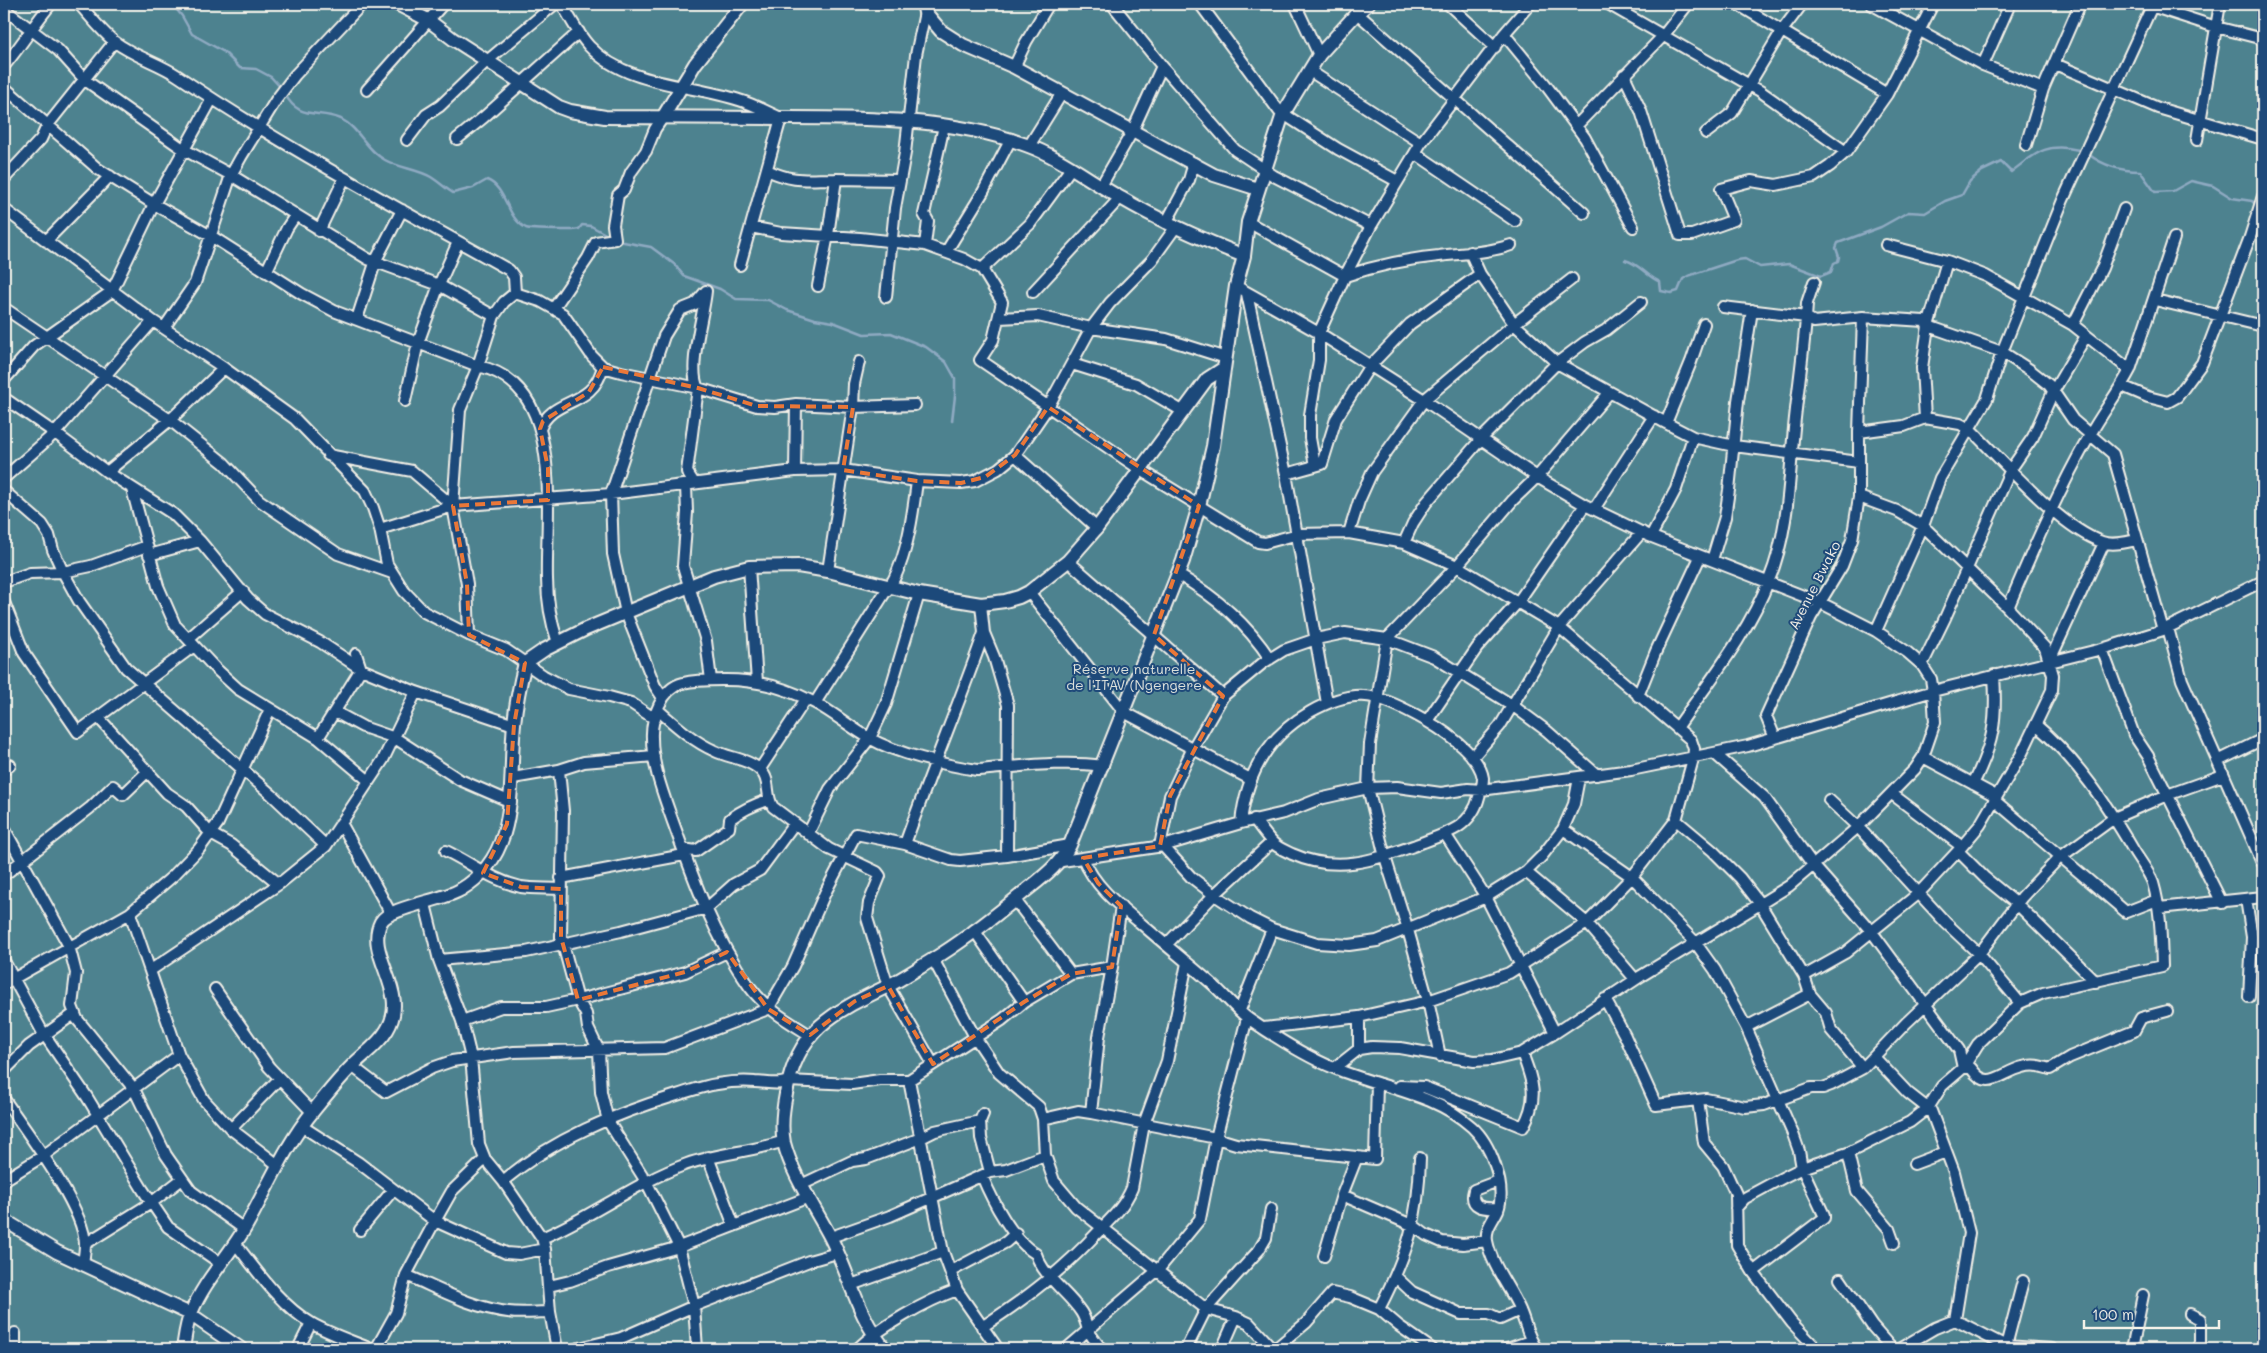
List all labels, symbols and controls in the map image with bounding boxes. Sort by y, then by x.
street label: Avenue Bwako [1784,538,1844,632]
park label: Réserve naturelle de l'ITAV (Ngengere [1066,659,1202,694]
scale bar [2084,1298,2220,1330]
text: 100 m [2092,1304,2134,1324]

